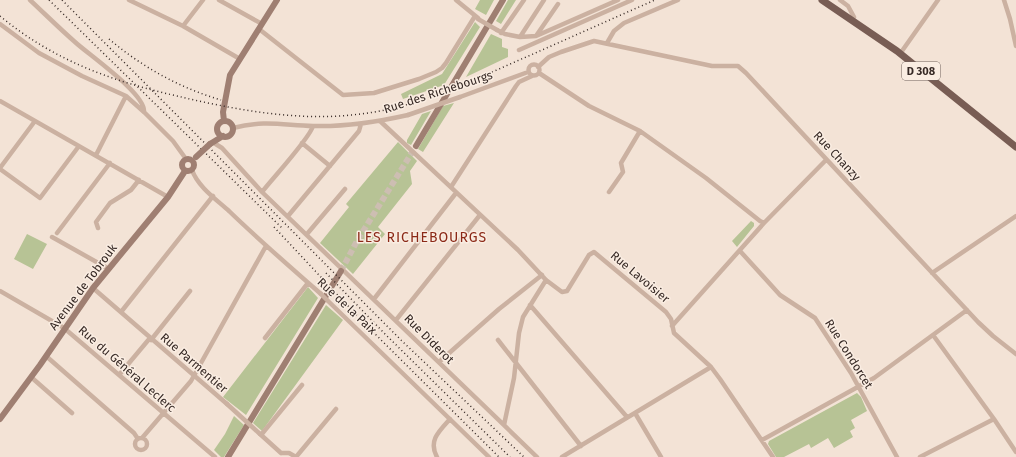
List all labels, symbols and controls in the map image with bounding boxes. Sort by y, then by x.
road number: D 308 [902,62,940,80]
street label: Rue des Richebourgs [382,68,495,116]
street label: Rue Chanzy [811,128,863,184]
district label: LES RICHEBOURGS [357,229,487,246]
street label: Avenue de Tobrouk [46,241,120,333]
street label: Rue Lavoisier [608,248,673,306]
street label: Rue de la Paix [314,275,380,337]
street label: Rue Diderot [401,311,457,367]
street label: Rue Condorcet [822,317,876,392]
street label: Rue du Général Leclerc [76,323,179,415]
street label: Rue Parmentier [158,330,231,396]

